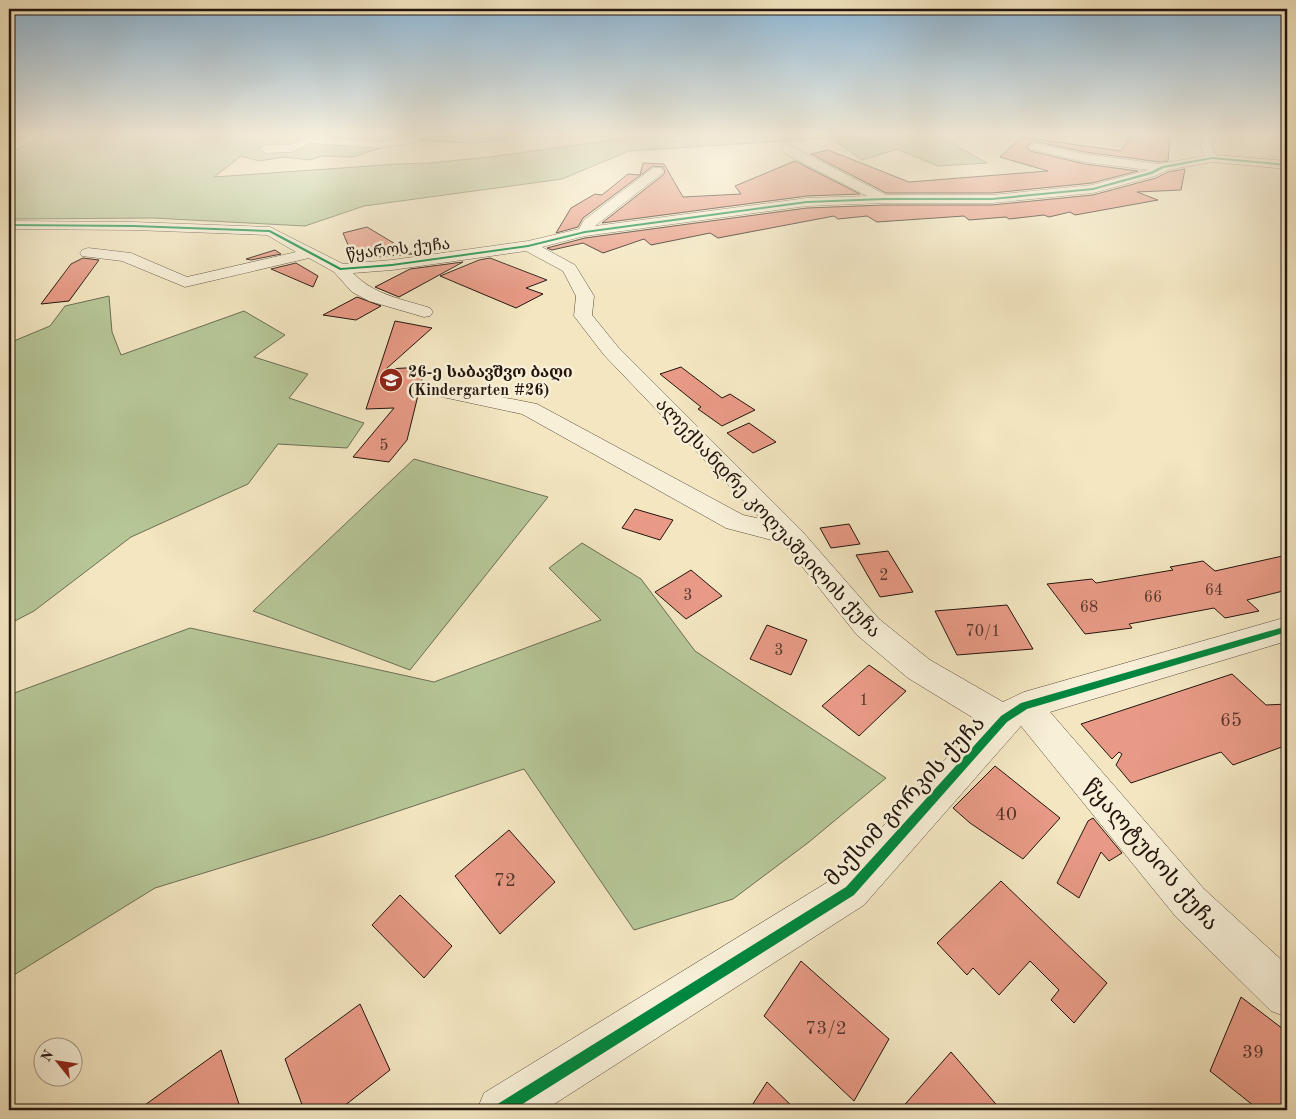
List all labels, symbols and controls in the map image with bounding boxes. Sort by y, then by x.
street label: წყაროს ქუჩა [345,237,451,263]
place label: 26-ე საბავშვო ბაღი (Kindergarten #26) [408,365,573,399]
school or university icon: 26-ე საბავშვო ბაღი (Kindergarten #26) [378,367,404,393]
street label: ალექსანდრე კოღუაშვილის ქუჩა [651,394,885,642]
house number: 5 [379,438,389,454]
house number: 2 [879,568,889,584]
house number: 64 [1205,583,1223,599]
house number: 3 [683,588,693,604]
house number: 66 [1144,590,1162,606]
house number: 68 [1080,600,1098,616]
house number: 70/1 [965,624,1001,640]
house number: 3 [774,643,784,659]
house number: 1 [859,693,869,709]
street label: მაქსიმ გორკის ქუჩა [821,712,990,891]
house number: 65 [1220,712,1242,731]
street label: წყალტუბოს ქუჩა [1078,776,1222,936]
house number: 40 [995,806,1017,825]
house number: 72 [494,872,516,891]
house number: 73/2 [805,1020,847,1039]
north arrow [32,1036,82,1086]
house number: 39 [1242,1044,1264,1063]
text: N [39,1048,56,1064]

